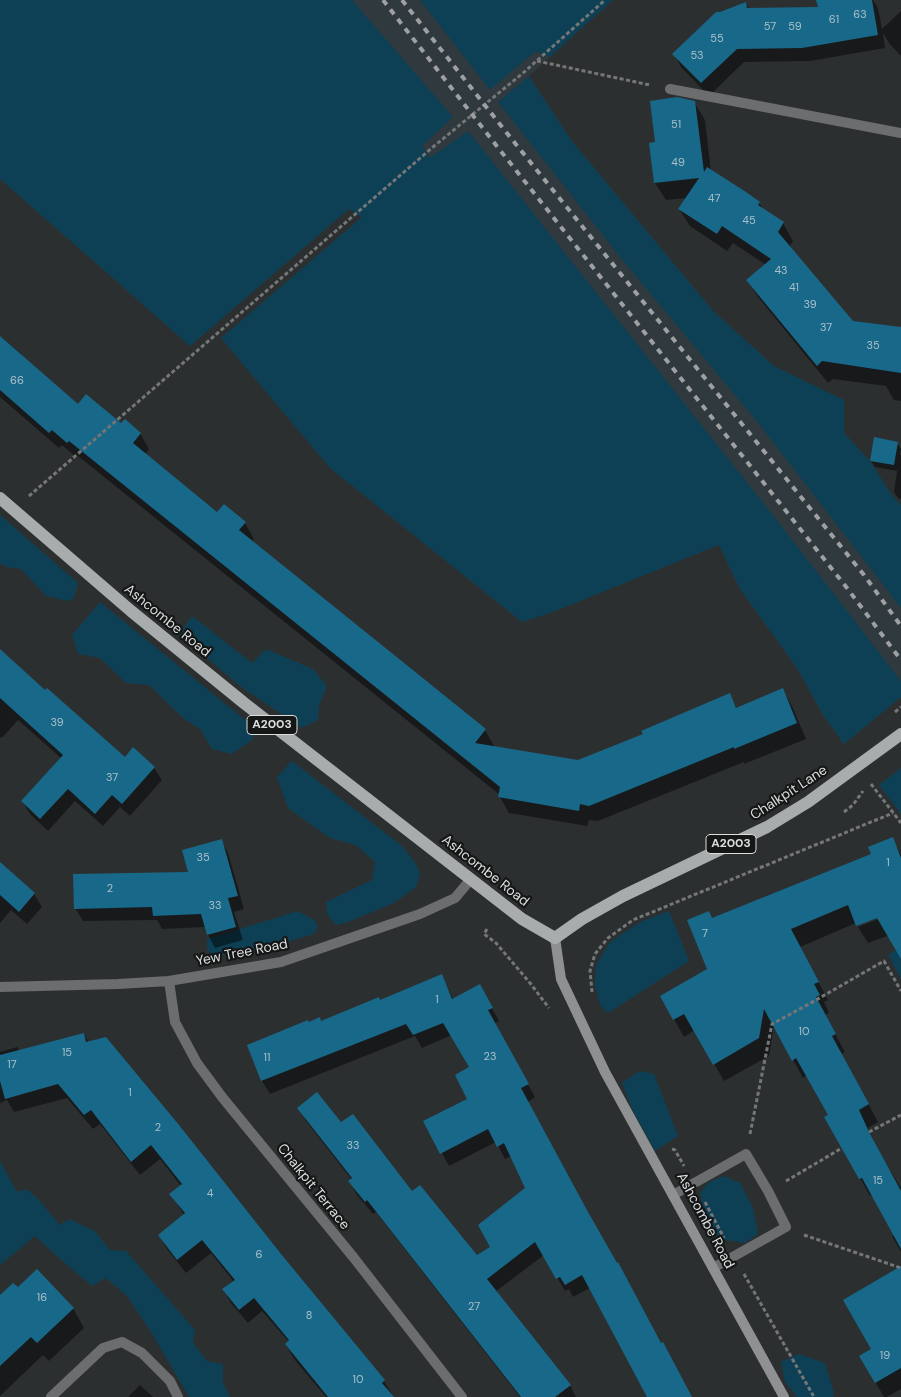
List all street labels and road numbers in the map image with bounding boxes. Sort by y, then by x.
street label: Ashcombe Road [120,581,214,661]
road number: A2003 [247,716,297,734]
street label: Chalkpit Lane [747,762,831,824]
street label: Ashcombe Road [438,832,532,910]
road number: A2003 [706,834,756,854]
street label: Yew Tree Road [195,936,289,970]
street label: Chalkpit Terrace [273,1141,353,1233]
street label: Ashcombe Road [673,1170,737,1272]

